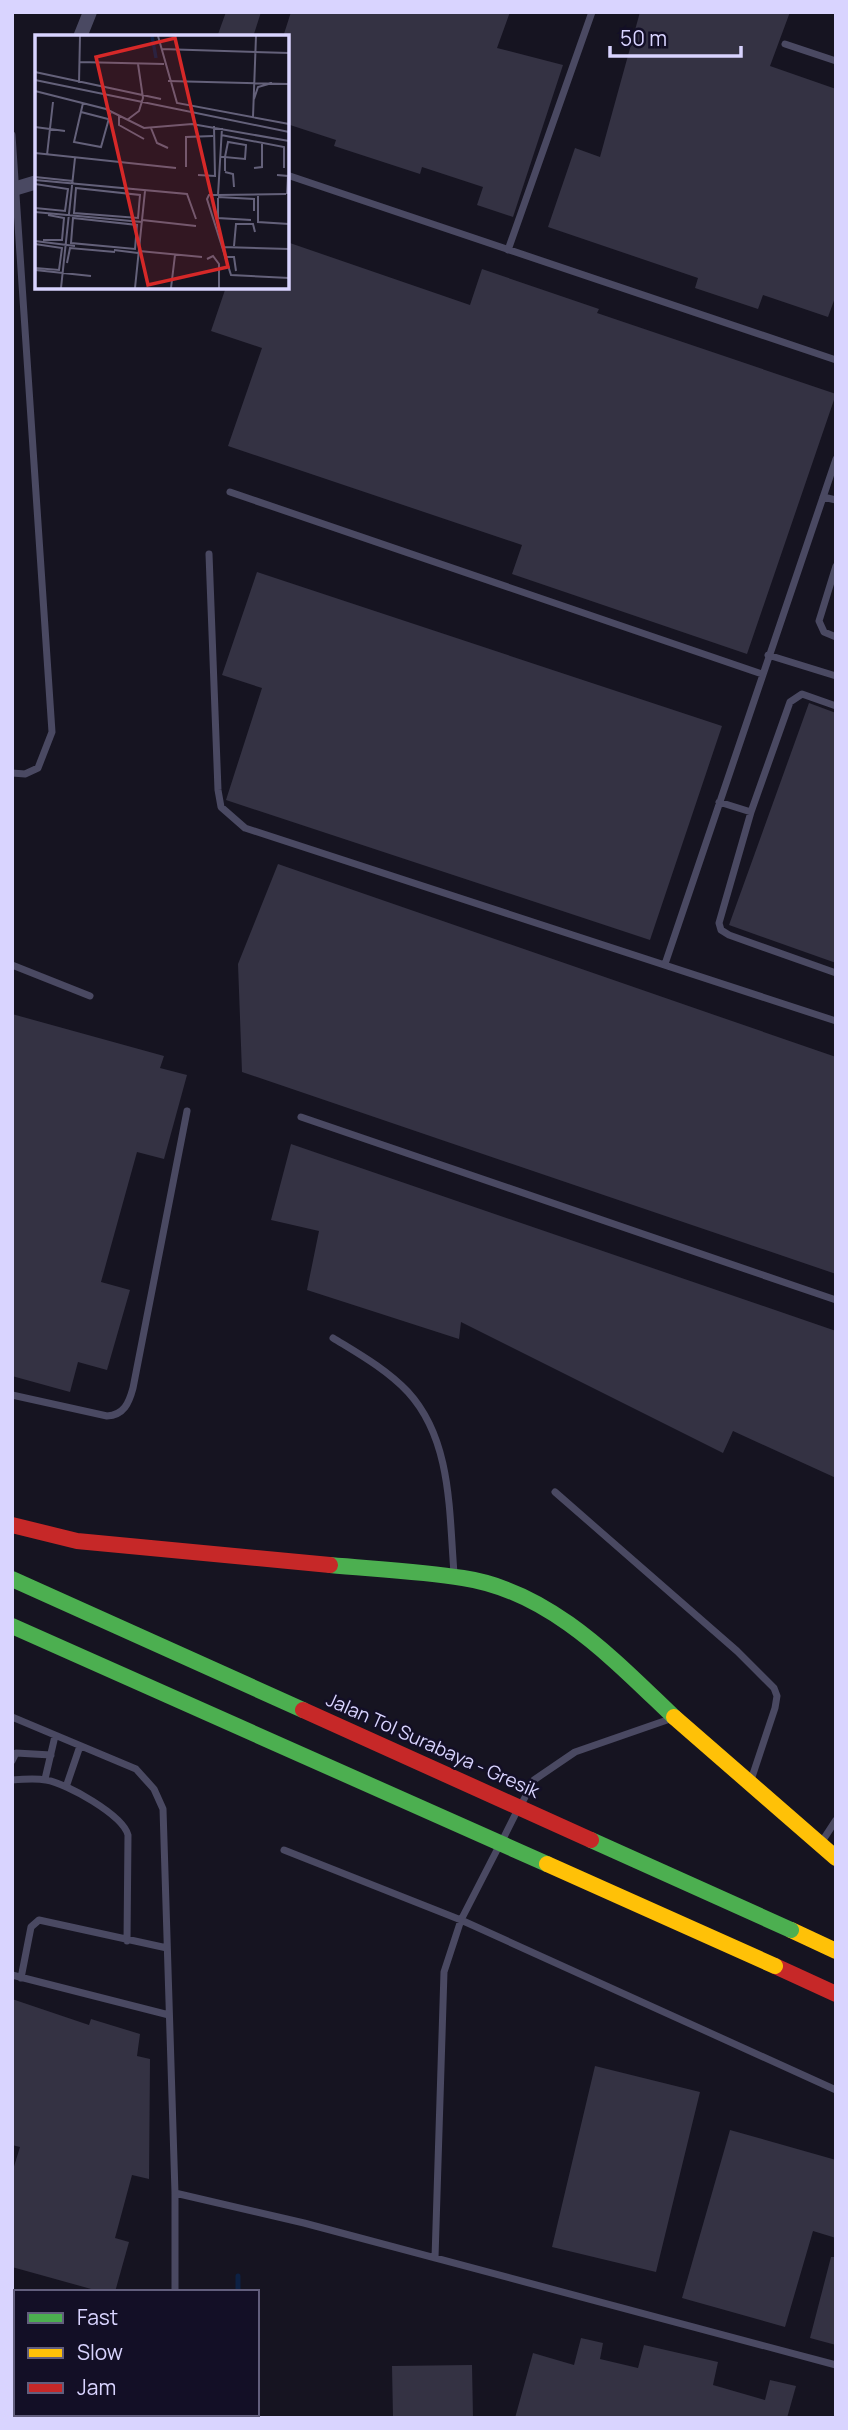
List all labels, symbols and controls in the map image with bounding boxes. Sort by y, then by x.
scale bar [610,14,741,58]
text: 50 m [620,24,667,52]
inset map [35,35,289,289]
street label: Jalan Tol Surabaya - Gresik [322,1686,544,1804]
legend [14,2290,259,2416]
text: Fast [77,2303,118,2331]
text: Slow [77,2338,123,2366]
text: Jam [77,2373,116,2401]

